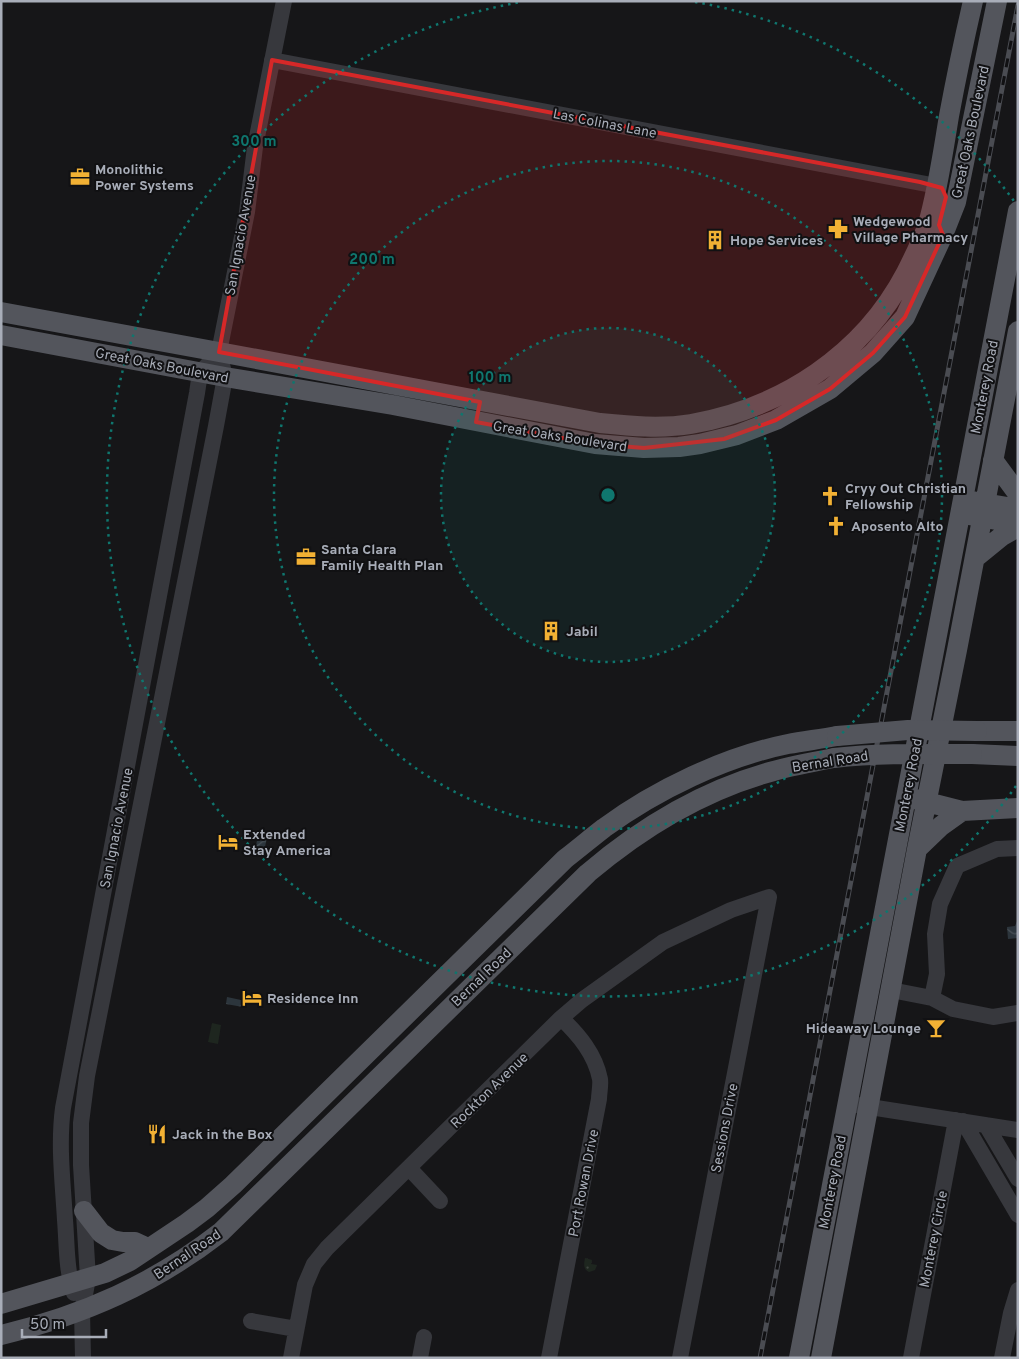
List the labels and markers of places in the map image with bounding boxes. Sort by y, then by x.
place label: Monolithic Power Systems [95,162,194,195]
office icon: Monolithic Power Systems [69,166,91,188]
place label: Wedgewood Village Pharmacy [853,214,968,247]
pharmacy icon: Wedgewood Village Pharmacy [827,218,849,240]
building icon: Hope Services [704,229,726,251]
place label: Hope Services [730,233,823,250]
place label: Cryy Out Christian Fellowship [845,481,966,514]
church icon: Cryy Out Christian Fellowship [819,485,841,507]
centre of rings [599,486,617,504]
church icon: Aposento Alto [825,515,847,537]
place label: Aposento Alto [851,519,944,536]
place label: Santa Clara Family Health Plan [321,542,443,575]
office icon: Santa Clara Family Health Plan [295,546,317,568]
building icon: Jabil [540,620,562,642]
place label: Jabil [566,624,598,641]
place label: Extended Stay America [243,827,331,860]
hotel icon: Extended Stay America [217,831,239,853]
hotel icon: Residence Inn [241,987,263,1009]
place label: Residence Inn [267,991,359,1008]
bar icon: Hideaway Lounge [925,1017,947,1039]
place label: Hideaway Lounge [806,1021,921,1038]
restaurant icon: Jack in the Box [146,1123,168,1145]
place label: Jack in the Box [172,1127,273,1144]

